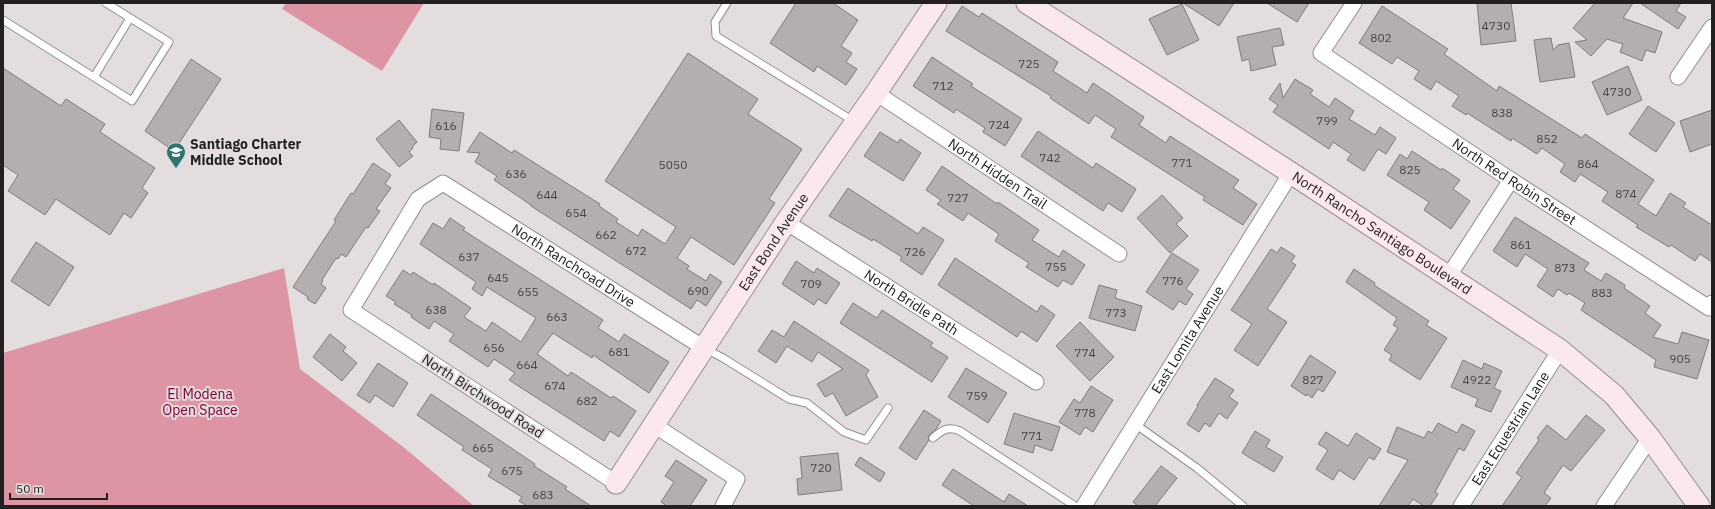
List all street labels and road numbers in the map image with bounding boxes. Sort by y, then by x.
street label: North Hidden Trail [945,134,1051,213]
street label: North Red Robin Street [1449,134,1580,229]
street label: North Rancho Santiago Boulevard [1289,167,1475,299]
street label: East Bond Avenue [735,189,813,294]
street label: North Ranchroad Drive [508,220,639,311]
street label: North Bridle Path [861,265,962,339]
street label: East Lomita Avenue [1147,282,1228,397]
street label: North Birchwood Road [419,350,547,442]
street label: East Equestrian Lane [1467,368,1553,489]

